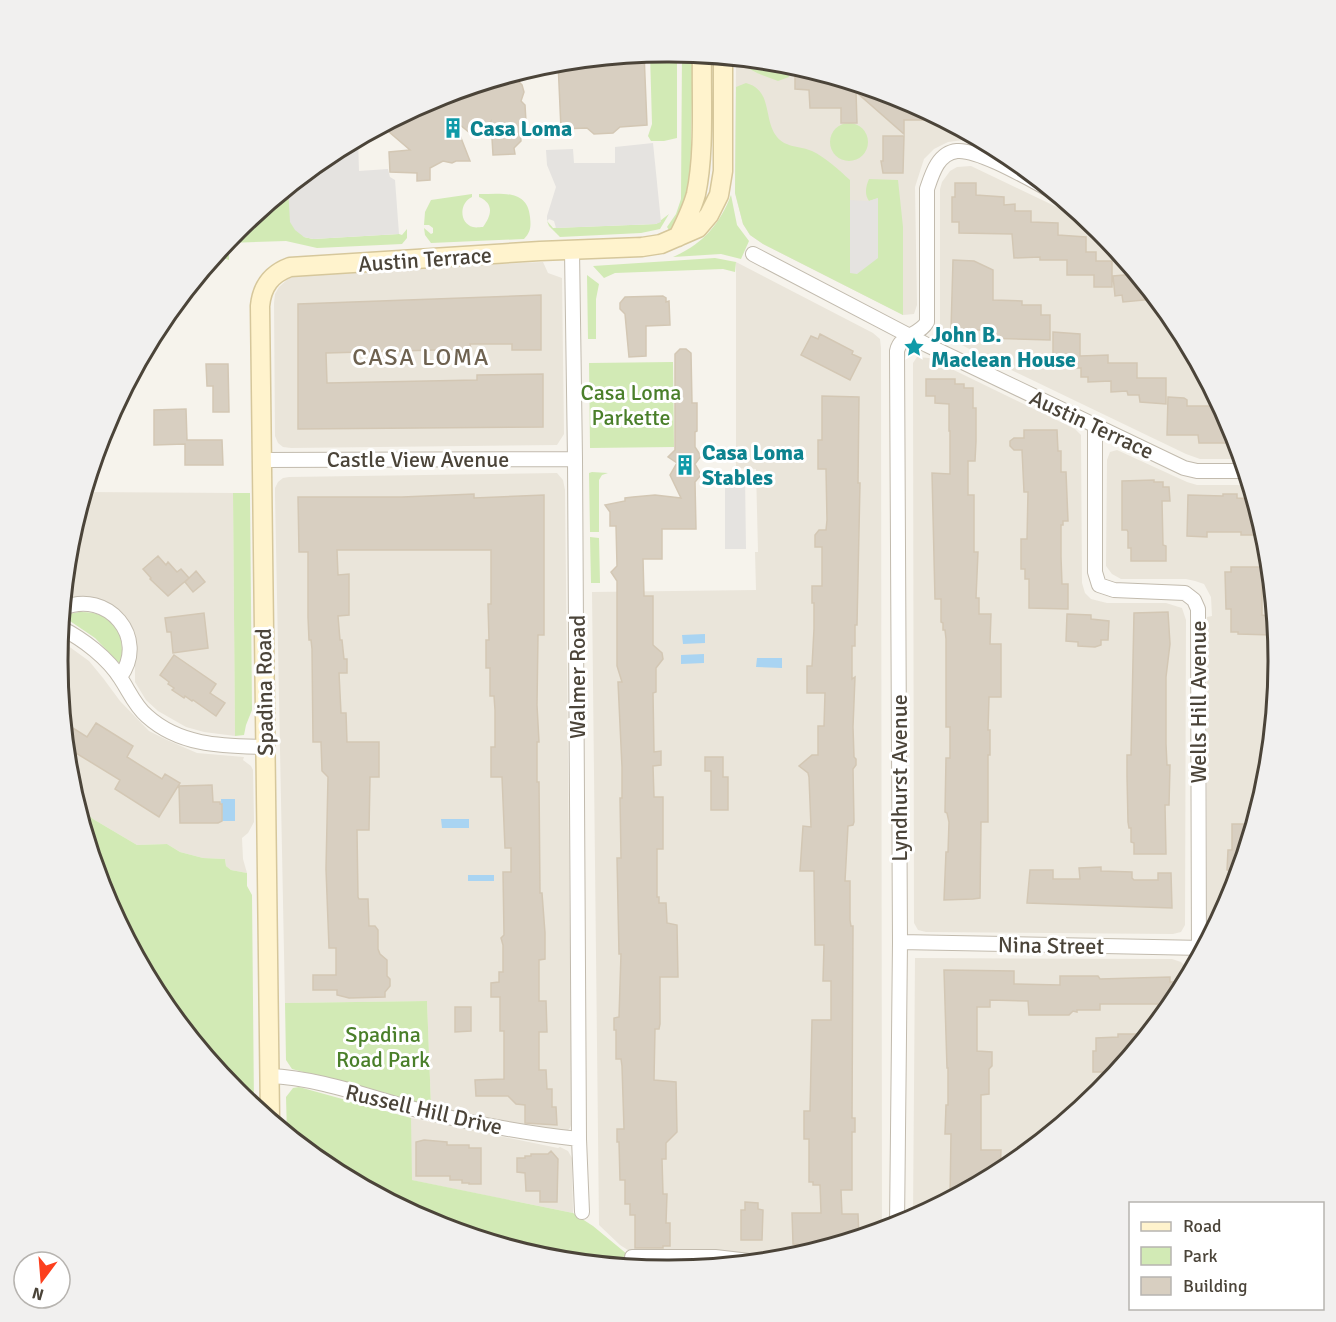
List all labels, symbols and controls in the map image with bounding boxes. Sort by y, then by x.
place label: Casa Loma [470,115,572,142]
building icon: Casa Loma [441,116,465,140]
street label: Austin Terrace [357,241,493,278]
place label: John B. Maclean House [931,321,1076,373]
place icon: John B. Maclean House [902,335,926,359]
district label: CASA LOMA [352,342,490,372]
park label: Casa Loma Parkette [581,379,681,431]
street label: Austin Terrace [1025,384,1158,465]
place label: Casa Loma Stables [702,439,804,491]
street label: Castle View Avenue [327,446,509,473]
building icon: Casa Loma Stables [673,453,697,477]
street label: Walmer Road [564,615,591,739]
street label: Wells Hill Avenue [1185,620,1212,784]
street label: Spadina Road [250,628,279,756]
street label: Lyndhurst Avenue [886,694,913,862]
street label: Nina Street [998,931,1105,960]
park label: Spadina Road Park [336,1021,430,1073]
street label: Russell Hill Drive [343,1078,505,1141]
legend [1129,1202,1324,1310]
text: Road [1183,1215,1222,1237]
text: Park [1183,1245,1218,1267]
north arrow [12,1250,72,1310]
text: Building [1183,1275,1247,1297]
text: N [30,1282,46,1305]

